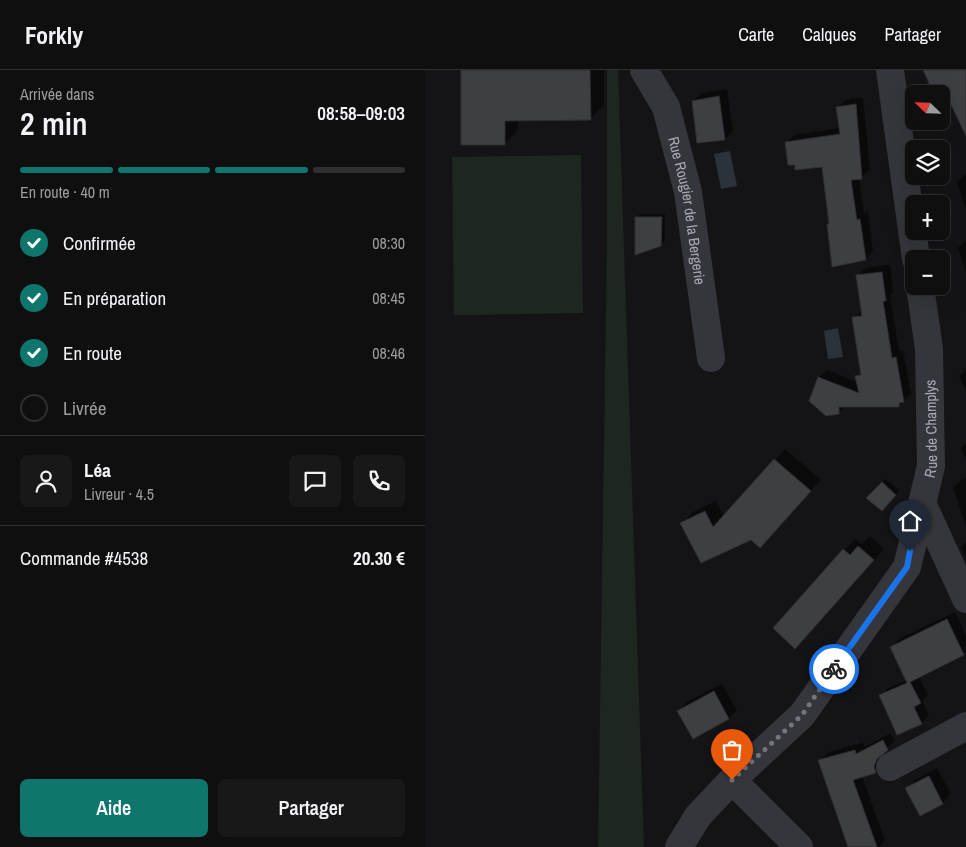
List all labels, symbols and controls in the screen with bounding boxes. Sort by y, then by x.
text: Forkly [25,19,83,51]
text: Carte [738,22,774,47]
text: Calques [802,22,856,47]
text: Partager [884,22,941,47]
text: Arrivée dans [20,83,94,105]
north arrow [905,85,950,130]
map controls [905,85,950,295]
text: 08:58–09:03 [317,100,405,126]
text: 2 min [20,102,88,145]
street label: Rue Rougier de la Bergerie [664,134,711,286]
button: layers [905,140,950,185]
text: En route · 40 m [20,181,110,203]
button: + [905,195,950,240]
icon: check [20,229,48,257]
text: Confirmée [63,230,136,256]
text: 08:30 [372,232,405,254]
button: − [905,250,950,295]
icon: check [20,284,48,312]
text: En préparation [63,285,166,311]
text: 08:45 [372,287,405,309]
icon: check [20,339,48,367]
text: En route [63,340,122,366]
text: 08:46 [372,342,405,364]
street label: Rue de Champlys [918,380,942,480]
text: Livrée [63,395,106,421]
button: person [20,455,72,507]
button: chat [289,455,341,507]
button: phone [353,455,405,507]
text: Léa [84,457,111,483]
text: Livreur · 4.5 [84,483,154,505]
pin [889,500,931,551]
icon: home [896,507,924,535]
text: Commande #4538 [20,545,148,571]
text: 20.30 € [353,545,405,571]
courier [809,644,859,694]
icon: bike [820,655,848,683]
pin [711,729,753,780]
icon: bag [718,736,746,764]
button: Aide [20,779,208,837]
button: Partager [218,779,405,837]

